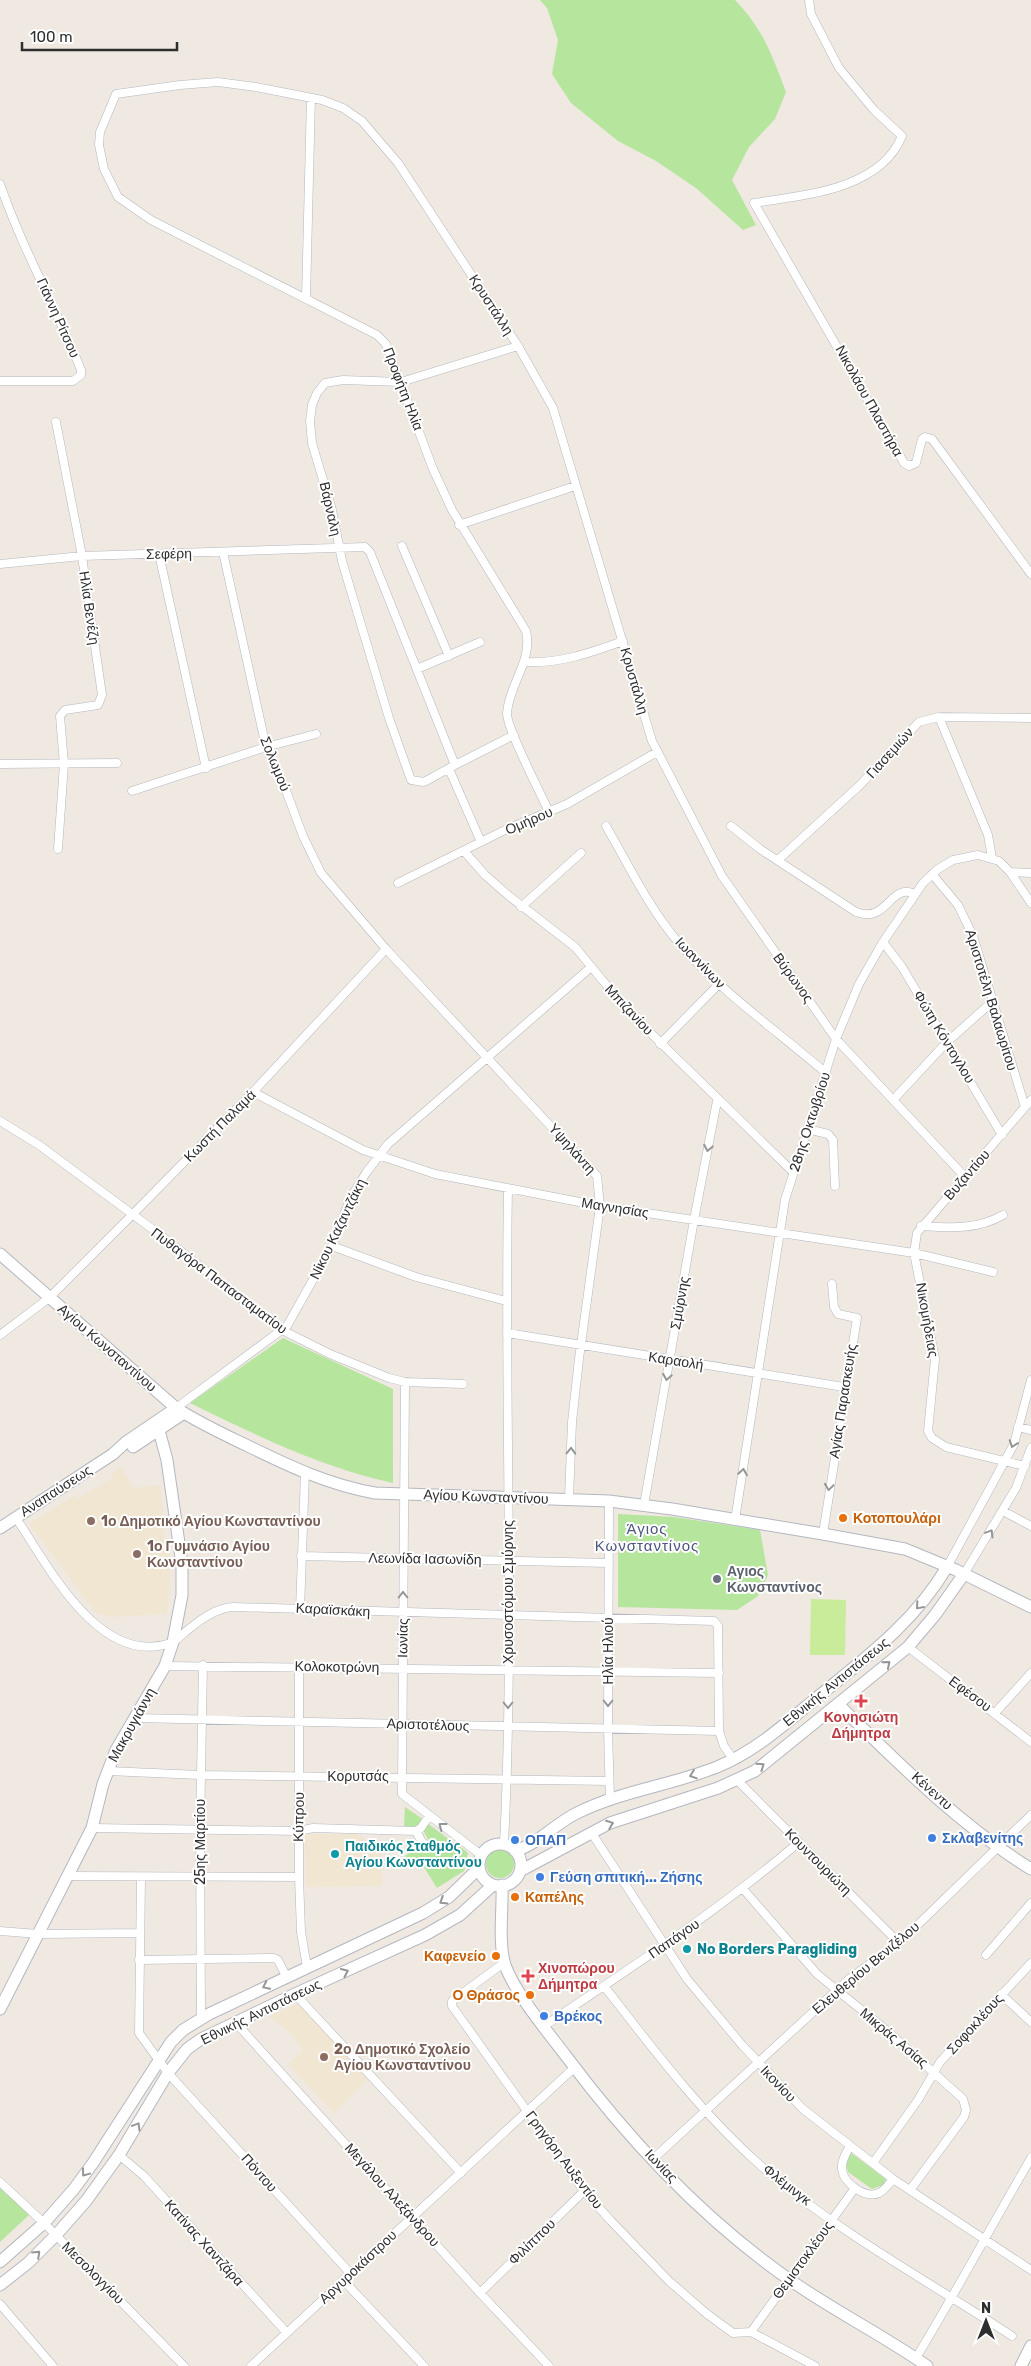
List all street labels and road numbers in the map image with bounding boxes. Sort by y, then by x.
street label: Κρυστάλλη [465,272,517,338]
street label: Γιάννη Ρίτσου [33,276,83,360]
street label: Νικολάου Πλαστήρα [831,343,907,459]
street label: Προφήτη Ηλία [379,345,427,433]
street label: Βάρναλη [316,480,344,538]
street label: Σεφέρη [146,545,192,563]
street label: Ηλία Βενέζη [75,570,103,646]
street label: Κρυστάλλη [616,646,652,716]
street label: Γιασεμιών [863,724,917,782]
street label: Σολωμού [256,734,294,794]
street label: Ομήρου [503,803,555,839]
street label: Αριστοτέλη Βαλαωρίτου [961,927,1021,1073]
street label: Ιωαννίνων [671,934,729,992]
street label: Βύρωνος [769,950,817,1006]
street label: Μπιζανίου [601,981,657,1039]
street label: Φώτη Κόντογλου [910,988,978,1086]
street label: 28ης Οκτωβρίου [786,1070,834,1174]
street label: Κωστή Παλαμά [180,1086,260,1166]
street label: Υψηλάντη [545,1120,599,1178]
street label: Βυζαντίου [940,1146,994,1204]
street label: Νίκου Καζαντζάκη [306,1176,370,1282]
street label: Μαγνησίας [580,1194,650,1222]
street label: Πυθαγόρα Παπασταματίου [148,1224,290,1338]
street label: Σμύρνης [667,1275,693,1331]
street label: Νικομήδειας [912,1281,942,1359]
street label: Αγίου Κωνσταντίνου [54,1300,160,1396]
street label: Αγίας Παρασκευής [826,1342,860,1460]
street label: Καραολή [647,1348,705,1374]
street label: Αναπαύσεως [17,1461,95,1520]
street label: Αγίου Κωνσταντίνου [423,1486,549,1508]
street label: Χρυσοστόμου Σμύρνης [500,1520,517,1664]
street label: Λεωνίδα Ιασωνίδη [368,1550,482,1568]
street label: Καραϊσκάκη [295,1600,371,1620]
street label: Ηλία Ηλιού [600,1617,617,1685]
street label: Ιωνίας [394,1618,412,1658]
street label: Εθνικής Αντιστάσεως [780,1634,893,1730]
street label: Κολοκοτρώνη [294,1658,380,1676]
street label: Εφέσου [945,1673,995,1715]
street label: Μακρυγιάννη [105,1685,159,1765]
street label: Αριστοτέλους [386,1715,470,1735]
street label: Κορυτσάς [327,1768,389,1785]
street label: Κένεντυ [908,1768,956,1814]
street label: Κύπρου [290,1792,308,1842]
street label: 25ης Μαρτίου [192,1799,209,1885]
street label: Κουντουριώτη [781,1825,855,1899]
street label: Παπάγου [645,1915,703,1963]
street label: Ελευθερίου Βενιζέλου [809,1918,923,2018]
street label: Εθνικής Αντιστάσεως [198,1975,324,2048]
street label: Σοφοκλέους [943,1990,1007,2058]
street label: Μικράς Ασίας [856,2005,932,2072]
street label: Ικονίου [757,2062,799,2106]
street label: Γρηγόρη Αυξεντίου [522,2108,606,2212]
street label: Μεγάλου Αλεξάνδρου [341,2140,443,2250]
street label: Ιωνίας [641,2146,681,2186]
street label: Πόντου [237,2150,281,2196]
street label: Φλέμινγκ [759,2161,815,2210]
street label: Κατίνας Χαντζάρα [161,2196,247,2290]
street label: Φιλίππου [505,2215,559,2269]
street label: Θεμιστοκλέους [769,2217,837,2302]
street label: Αργυροκάστρου [316,2227,400,2307]
street label: Μεσολογγίου [58,2238,128,2308]

